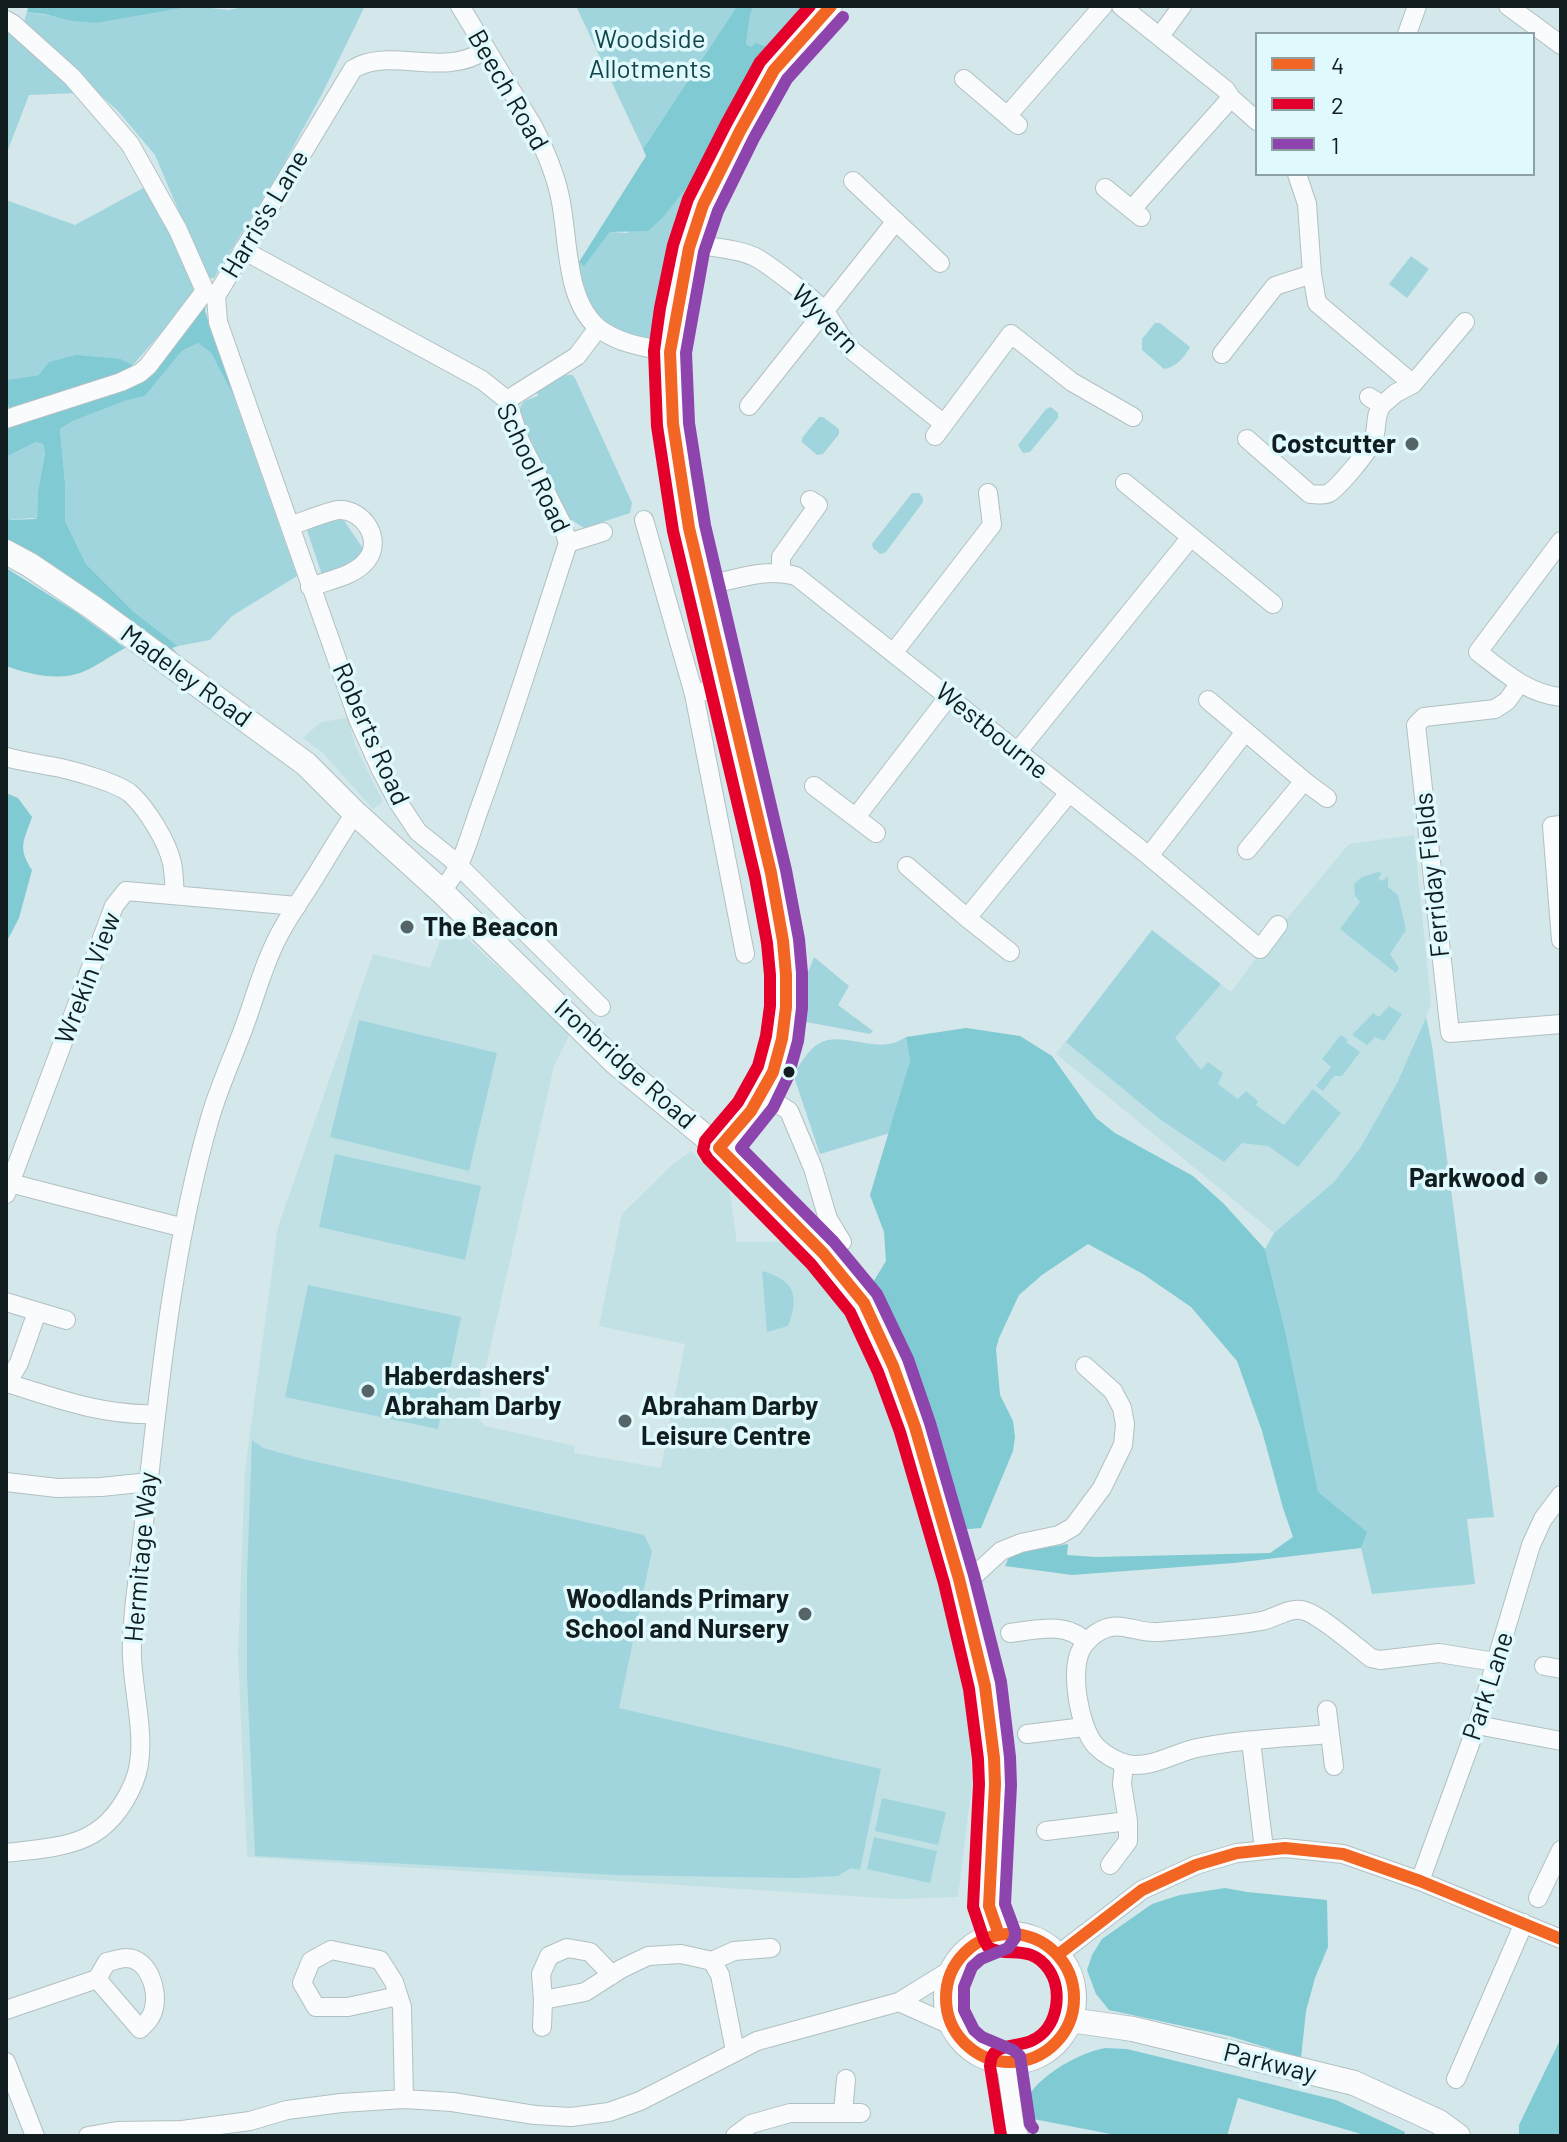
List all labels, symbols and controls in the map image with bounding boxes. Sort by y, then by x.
park label: Woodside Allotments [589,23,711,84]
street label: Beech Road [461,24,555,156]
legend [1255,32,1535,176]
text: 4 [1331,50,1344,79]
text: 2 [1331,90,1344,119]
text: 1 [1331,130,1339,159]
street label: Harris's Lane [215,144,315,284]
street label: Wyvern [785,278,865,360]
street label: School Road [489,398,577,538]
place label: Costcutter [1271,428,1396,460]
marker: Costcutter [1403,435,1421,453]
street label: Madeley Road [114,618,258,734]
street label: Roberts Road [326,658,416,810]
street label: Westbourne [929,676,1055,786]
street label: Ferriday Fields [1408,791,1456,959]
street label: Wrekin View [49,908,127,1048]
place label: The Beacon [423,911,558,943]
marker: The Beacon [398,918,416,936]
street label: Ironbridge Road [548,992,702,1136]
unlabelled marker [781,1064,797,1080]
place label: Parkwood [1409,1162,1525,1194]
marker: Parkwood [1532,1169,1550,1187]
place label: Haberdashers' Abraham Darby [384,1360,561,1422]
marker: Haberdashers' Abraham Darby [359,1382,377,1400]
place label: Abraham Darby Leisure Centre [641,1390,818,1452]
marker: Abraham Darby Leisure Centre [616,1412,634,1430]
street label: Hermitage Way [118,1471,164,1643]
place label: Woodlands Primary School and Nursery [565,1583,789,1644]
marker: Woodlands Primary School and Nursery [796,1605,814,1623]
street label: Park Lane [1456,1628,1520,1744]
street label: Parkway [1220,2036,1320,2090]

